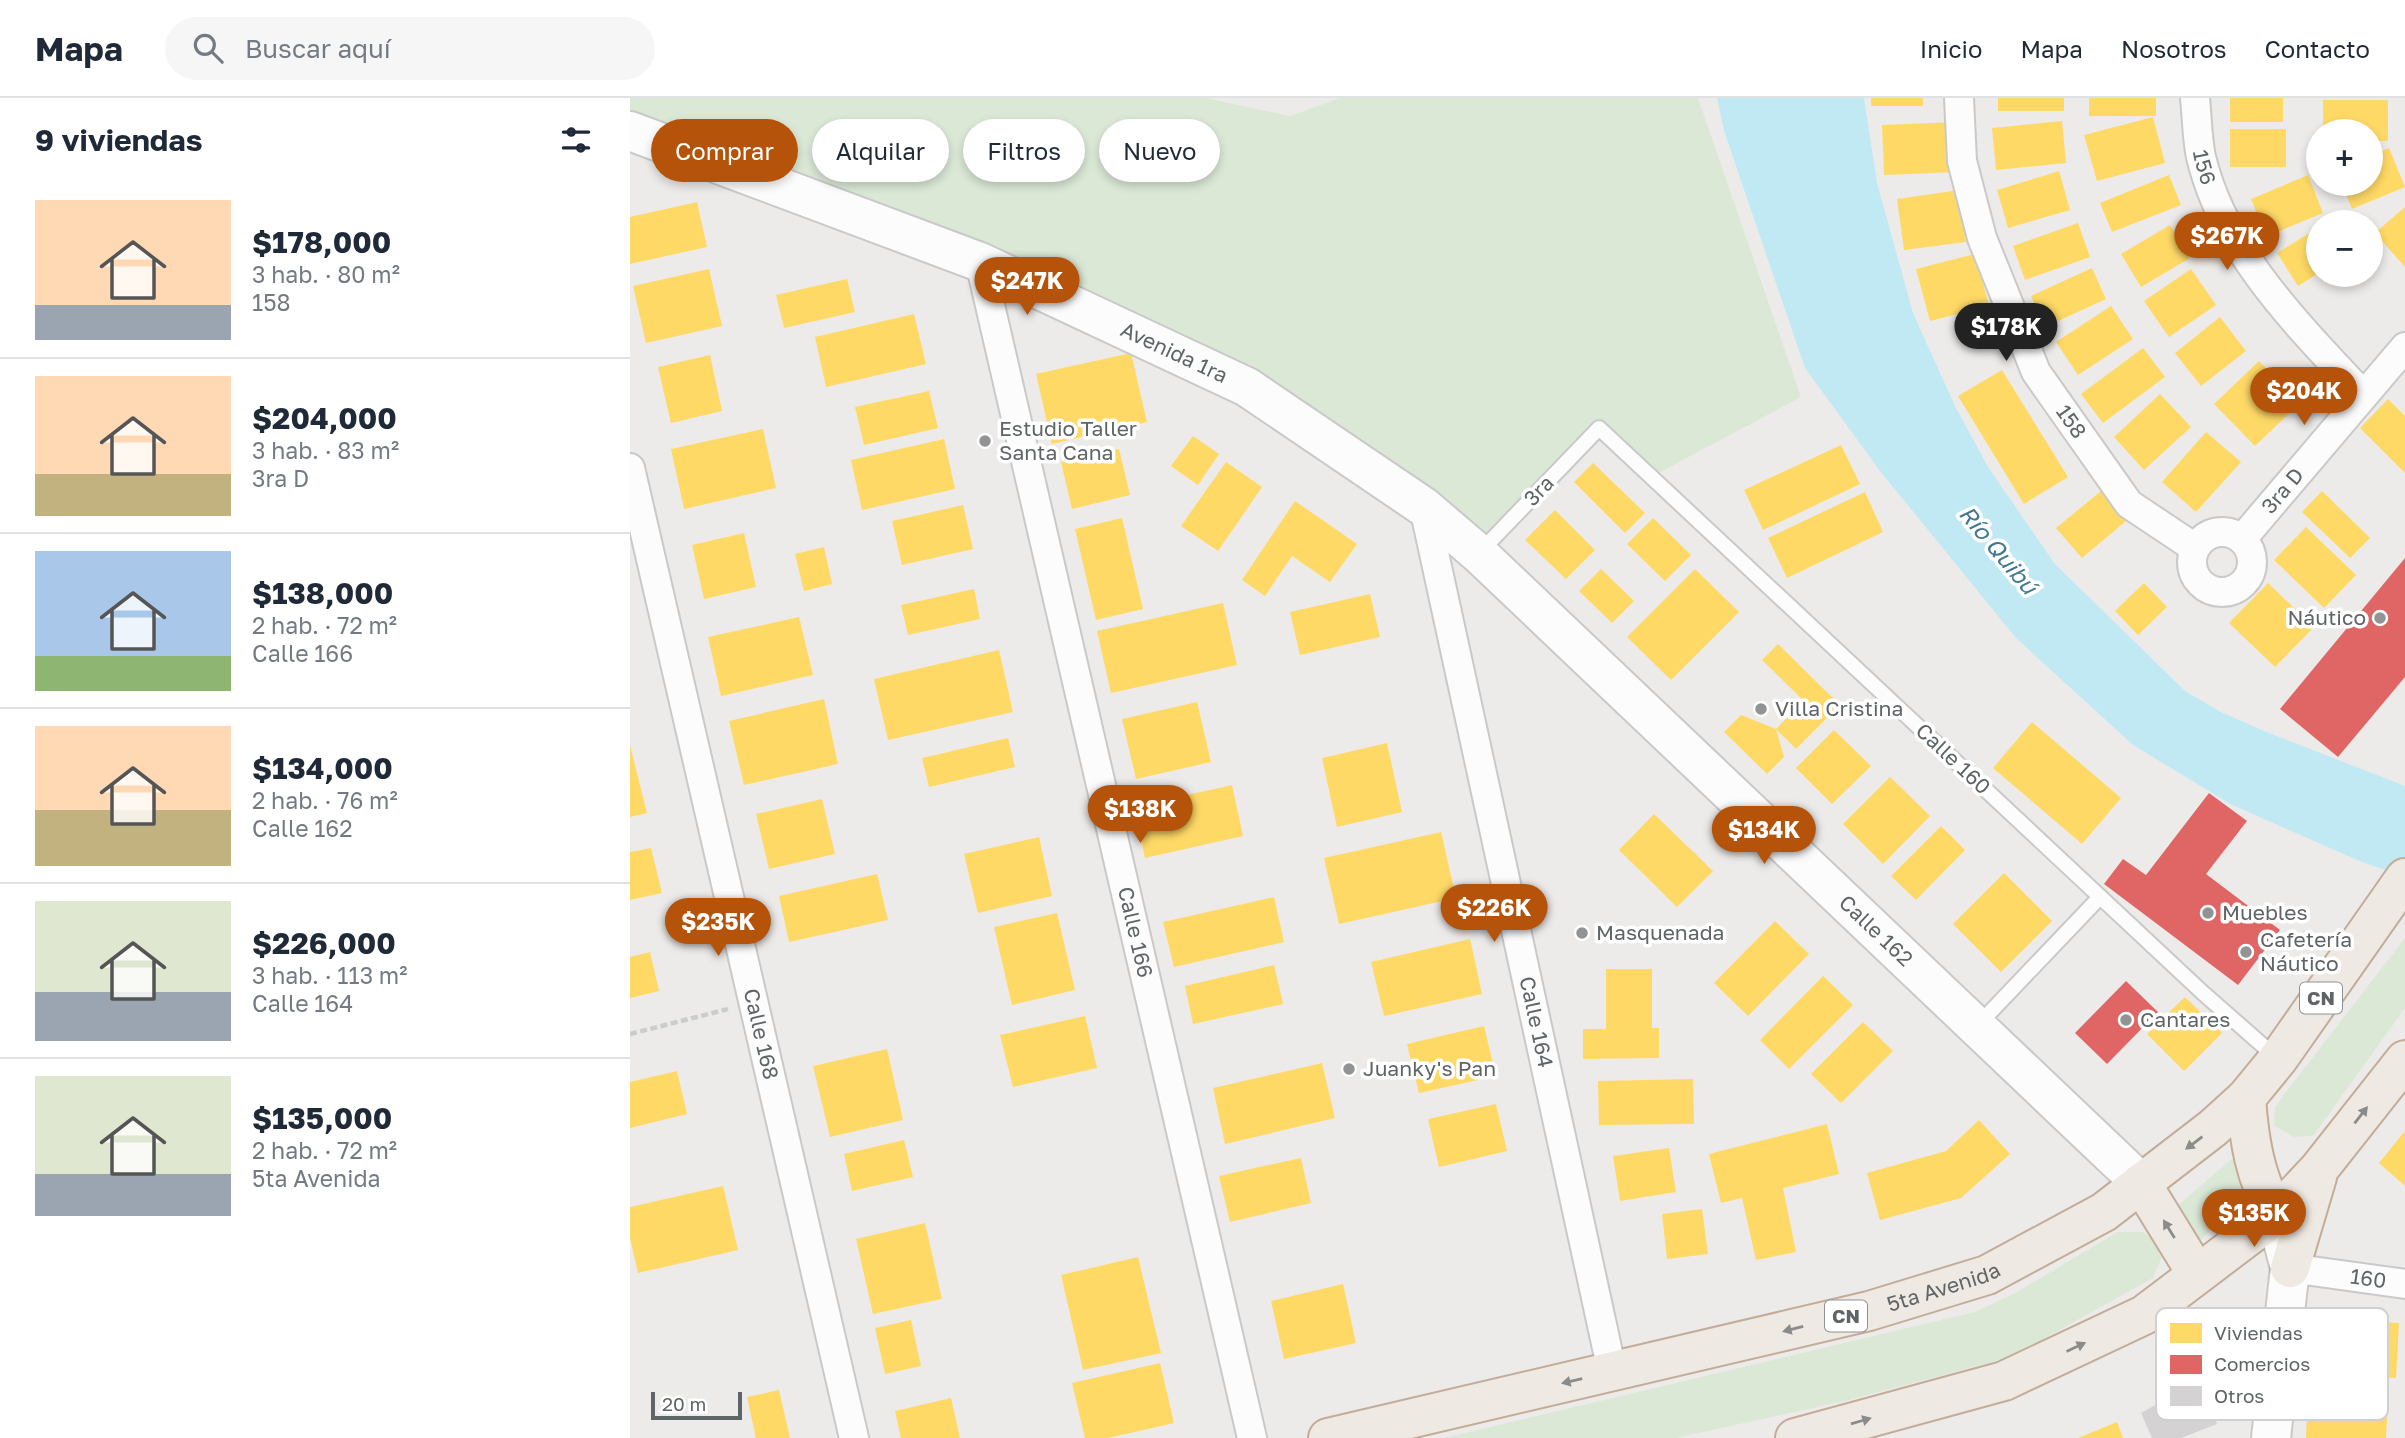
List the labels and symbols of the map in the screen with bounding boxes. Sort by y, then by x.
street label: 156 [2188,148,2222,188]
pin: $267K [2178,212,2276,272]
pin: $247K [978,258,1076,317]
pin: $178K [1957,303,2055,363]
street label: Avenida 1ra [1117,316,1232,388]
pin: $204K [2255,368,2353,427]
street label: 158 [2051,399,2093,443]
place label: Estudio Taller Santa Cana [999,415,1137,465]
marker: Estudio Taller Santa Cana [977,433,993,449]
street label: 3ra D [2255,462,2309,519]
street label: 3ra [1518,470,1559,511]
water label: Río Quibú [1954,500,2045,601]
place label: Náutico [2287,604,2366,630]
marker: Náutico [2372,610,2388,626]
place label: Villa Cristina [1775,695,1903,721]
marker: Villa Cristina [1753,701,1769,717]
street label: Calle 160 [1911,717,1996,799]
pin: $138K [1091,786,1189,845]
pin: $134K [1715,806,1813,866]
street label: Calle 166 [1113,884,1159,980]
pin: $226K [1445,884,1543,944]
street label: Calle 162 [1834,889,1919,971]
pin: $235K [669,898,767,958]
place label: Muebles [2222,899,2308,925]
marker: Muebles [2200,905,2216,921]
place label: Masquenada [1596,919,1724,945]
marker: Masquenada [1574,925,1590,941]
place label: Cafetería Náutico [2260,926,2352,976]
marker: Cafetería Náutico [2238,944,2254,960]
street label: Calle 164 [1514,974,1560,1070]
road number: CN [2300,983,2342,1014]
street label: Calle 168 [739,986,785,1082]
place label: Cantares [2140,1006,2230,1032]
marker: Cantares [2118,1012,2134,1028]
place label: Juanky's Pan [1363,1055,1496,1081]
marker: Juanky's Pan [1341,1061,1357,1077]
one-way arrow [2354,1106,2368,1124]
one-way arrow [2186,1135,2204,1150]
pin: $135K [2205,1190,2303,1249]
one-way arrow [2163,1219,2176,1238]
street label: 5ta Avenida [1884,1256,2005,1317]
street label: 160 [2349,1263,2388,1293]
road number: CN [1825,1300,1867,1332]
legend [2156,1308,2388,1420]
text: Viviendas [2214,1321,2303,1344]
one-way arrow [1782,1324,1804,1335]
one-way arrow [2065,1342,2086,1353]
text: Comercios [2214,1352,2310,1375]
one-way arrow [1561,1375,1583,1386]
text: Otros [2214,1384,2264,1407]
scale bar [651,1389,742,1421]
one-way arrow [1850,1415,1872,1426]

